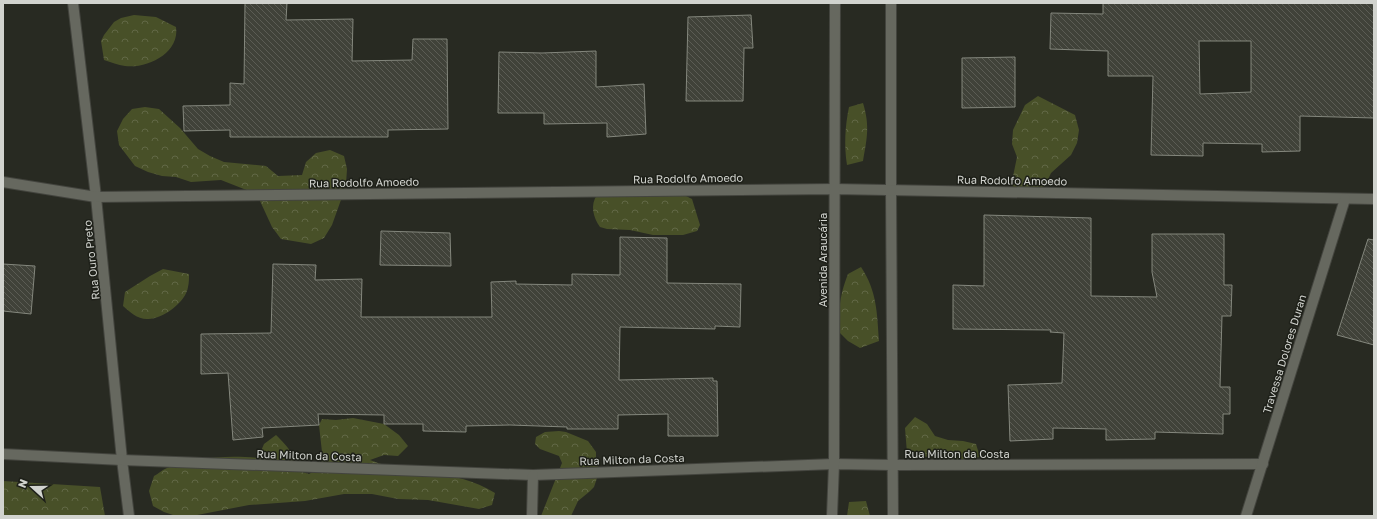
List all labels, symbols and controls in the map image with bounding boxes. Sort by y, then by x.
street label: Rua Rodolfo Amoedo [633,171,744,185]
street label: Rua Rodolfo Amoedo [957,173,1068,187]
street label: Rua Rodolfo Amoedo [309,175,420,189]
street label: Avenida Araucária [816,213,829,307]
street label: Rua Ouro Preto [80,219,102,300]
street label: Travessa Dolores Duran [1260,293,1308,415]
street label: Rua Milton da Costa [256,447,362,463]
street label: Rua Milton da Costa [904,447,1010,460]
street label: Rua Milton da Costa [579,451,685,467]
north arrow [12,467,52,507]
text: N [15,477,30,489]

